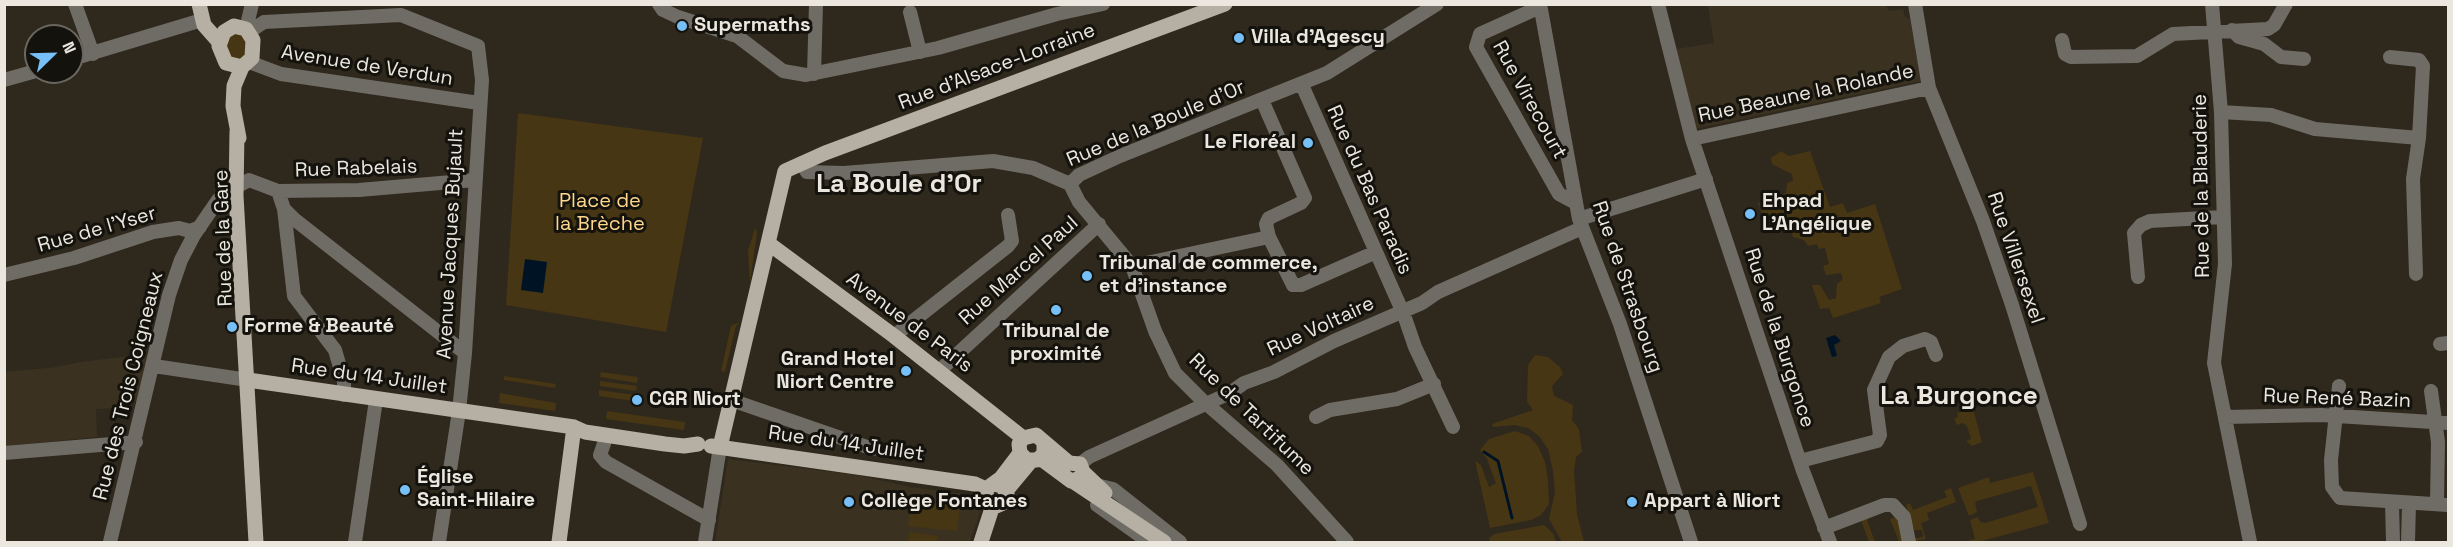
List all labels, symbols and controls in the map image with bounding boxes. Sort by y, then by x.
place label: Supermaths [694,14,810,38]
street label: Rue d'Alsace-Lorraine [895,18,1099,116]
marker: Supermaths [675,19,689,33]
north arrow [24,24,84,84]
place label: Villa d'Agescy [1251,26,1385,50]
marker: Villa d'Agescy [1232,31,1246,45]
street label: Rue Virecourt [1487,37,1571,163]
text: N [57,39,81,57]
street label: Avenue de Verdun [279,41,455,91]
street label: Rue Beaune la Rolande [1696,59,1916,129]
street label: Rue de la Boule d'Or [1063,76,1249,172]
street label: Rue de la Blauderie [2188,94,2216,278]
street label: Rue du Bas Paradis [1321,102,1417,278]
street label: Avenue Jacques Bujault [433,128,469,360]
place label: Le Floréal [1204,131,1296,155]
marker: Le Floréal [1301,136,1315,150]
street label: Rue Rabelais [294,155,418,183]
street label: Rue de la Gare [210,169,238,307]
district label: La Boule d'Or [816,169,982,201]
street label: Rue Villersexel [1981,189,2049,327]
park label: Place de la Brèche [555,190,645,237]
place label: Ehpad L'Angélique [1762,190,1872,237]
street label: Rue de Strasbourg [1586,198,1668,376]
street label: Rue de l'Yser [35,202,159,258]
marker: Ehpad L'Angélique [1743,207,1757,221]
street label: Rue Marcel Paul [955,211,1083,331]
street label: Rue de la Burgonce [1739,245,1819,431]
place label: Tribunal de commerce, et d'instance [1099,252,1318,299]
street label: Avenue de Paris [841,268,977,378]
street label: Rue des Trois Coigneaux [89,269,169,503]
marker: Tribunal de commerce, et d'instance [1080,269,1094,283]
street label: Rue Voltaire [1264,292,1378,362]
marker: Tribunal de proximité [1049,303,1063,317]
place label: Forme & Beauté [244,315,394,339]
marker: Forme & Beauté [225,320,239,334]
place label: Tribunal de proximité [1002,320,1110,367]
place label: Grand Hotel Niort Centre [776,348,894,395]
street label: Rue de Tartifume [1183,349,1319,481]
street label: Rue du 14 Juillet [290,354,448,400]
marker: Grand Hotel Niort Centre [899,364,913,378]
district label: La Burgonce [1880,381,2038,413]
street label: Rue René Bazin [2263,384,2411,414]
place label: CGR Niort [649,388,741,412]
marker: CGR Niort [630,393,644,407]
street label: Rue du 14 Juillet [767,421,925,467]
place label: Église Saint-Hilaire [417,466,535,513]
marker: Église Saint-Hilaire [398,483,412,497]
place label: Collège Fontanes [861,490,1028,514]
place label: Appart à Niort [1644,490,1781,514]
marker: Collège Fontanes [842,495,856,509]
marker: Appart à Niort [1625,495,1639,509]

